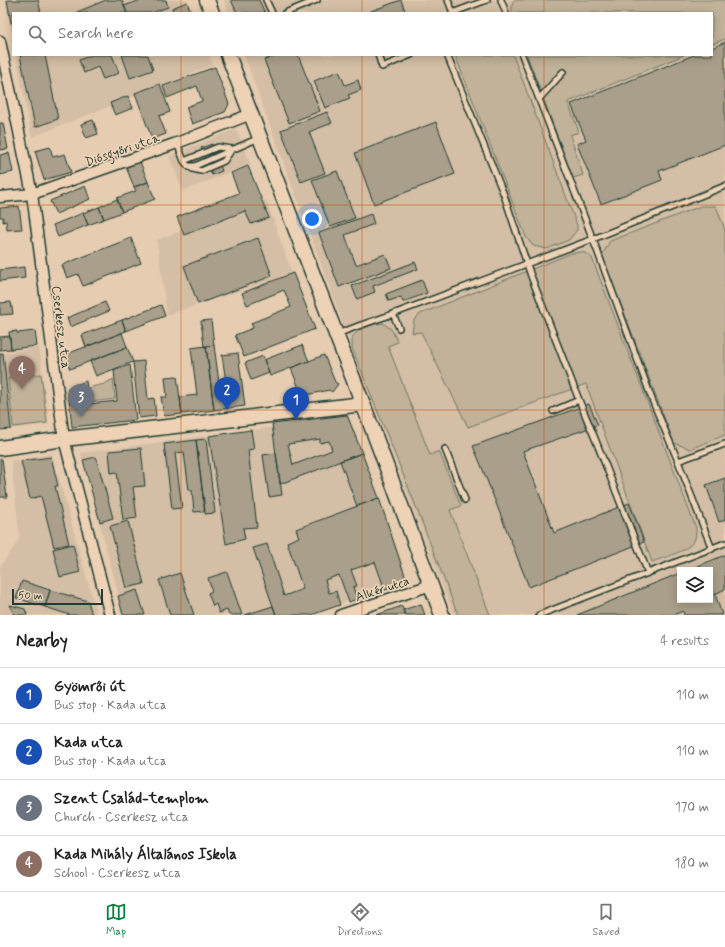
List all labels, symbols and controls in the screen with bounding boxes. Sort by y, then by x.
search box [12,12,713,56]
icon: search [26,23,48,45]
text: Search here [58,24,134,44]
street label: Diósgyőri utca [83,130,163,173]
your location [302,209,322,229]
street label: Cserkesz utca [47,285,74,370]
pin: 4 [9,356,35,389]
pin: 2 [214,377,240,410]
pin: 3 [68,384,94,417]
pin: 1 [283,387,309,420]
map controls [677,567,713,603]
button: layers [677,567,713,603]
street label: Alkér utca [353,573,412,606]
scale bar [12,587,103,606]
text: 50 m [18,589,43,603]
text: Nearby [16,630,68,652]
text: 4 results [660,633,709,650]
text: Gyömrői út [54,677,126,697]
text: 1 [26,687,32,704]
text: 110 m [676,687,709,704]
text: Bus stop · Kada utca [54,697,167,714]
text: Kada utca [54,733,123,753]
text: 2 [26,743,32,760]
text: 110 m [676,743,709,760]
text: Bus stop · Kada utca [54,753,167,770]
text: Szent Család-templom [54,789,209,809]
text: 3 [26,799,32,816]
text: 170 m [675,799,709,816]
text: Church · Cserkesz utca [54,809,188,826]
text: Kada Mihály Általános Iskola [54,845,237,865]
text: 4 [25,855,33,872]
text: 180 m [674,855,709,872]
text: School · Cserkesz utca [54,865,181,882]
tab: Map [105,901,127,939]
tab: Directions [337,901,382,939]
tab: Saved [592,901,620,939]

